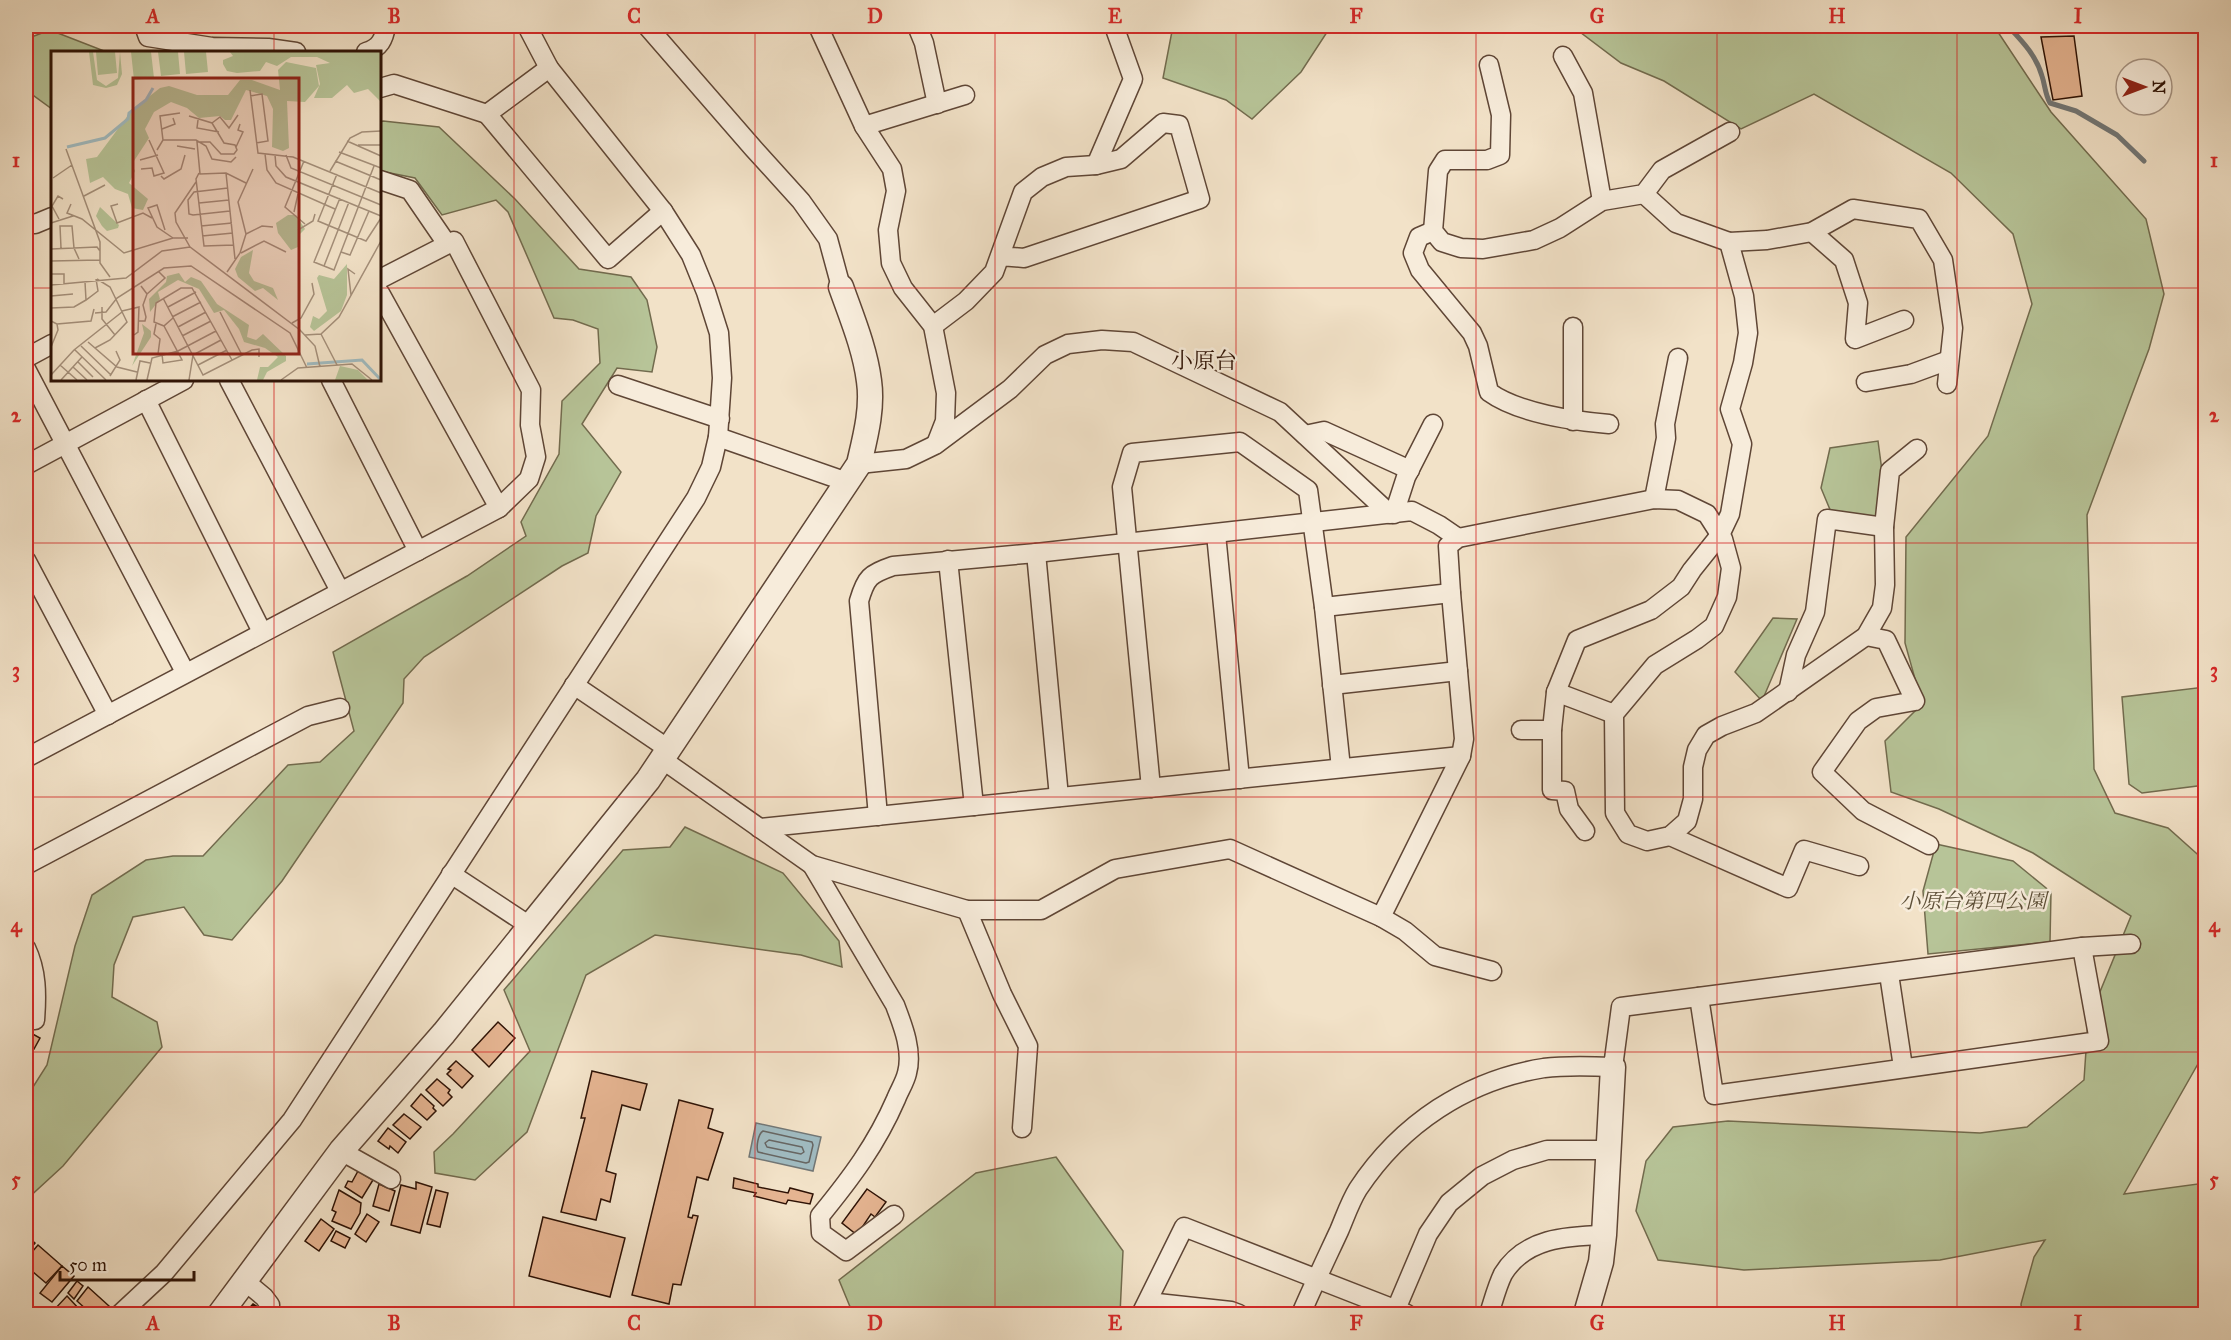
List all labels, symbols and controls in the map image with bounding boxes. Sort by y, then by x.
text: A [144,4,160,28]
text: B [387,4,401,28]
text: C [627,4,641,28]
text: D [867,4,883,28]
text: E [1108,4,1123,28]
text: F [1349,4,1363,28]
text: G [1590,4,1605,28]
text: H [1828,4,1846,28]
text: I [2074,4,2083,28]
inset map [51,51,381,381]
north arrow [2114,57,2174,117]
text: N [2149,80,2168,94]
text: 1 [12,148,20,172]
text: 1 [2210,148,2218,172]
district label: 小原台 [1171,347,1237,374]
text: 2 [11,403,22,427]
text: 2 [2209,403,2220,427]
text: 3 [12,658,20,683]
text: 3 [2210,658,2218,683]
park label: 小原台第四公園 [1900,888,2049,914]
text: 4 [10,913,22,938]
text: 4 [2208,913,2220,938]
text: 5 [11,1167,21,1191]
text: 5 [2209,1167,2219,1191]
scale bar [60,1244,194,1282]
text: 50 m [69,1254,107,1276]
text: A [144,1311,160,1335]
text: B [387,1311,401,1335]
text: C [627,1311,641,1335]
text: D [867,1311,883,1335]
text: E [1108,1311,1123,1335]
text: F [1349,1311,1363,1335]
text: G [1590,1311,1605,1335]
text: H [1828,1311,1846,1335]
text: I [2074,1311,2083,1335]

